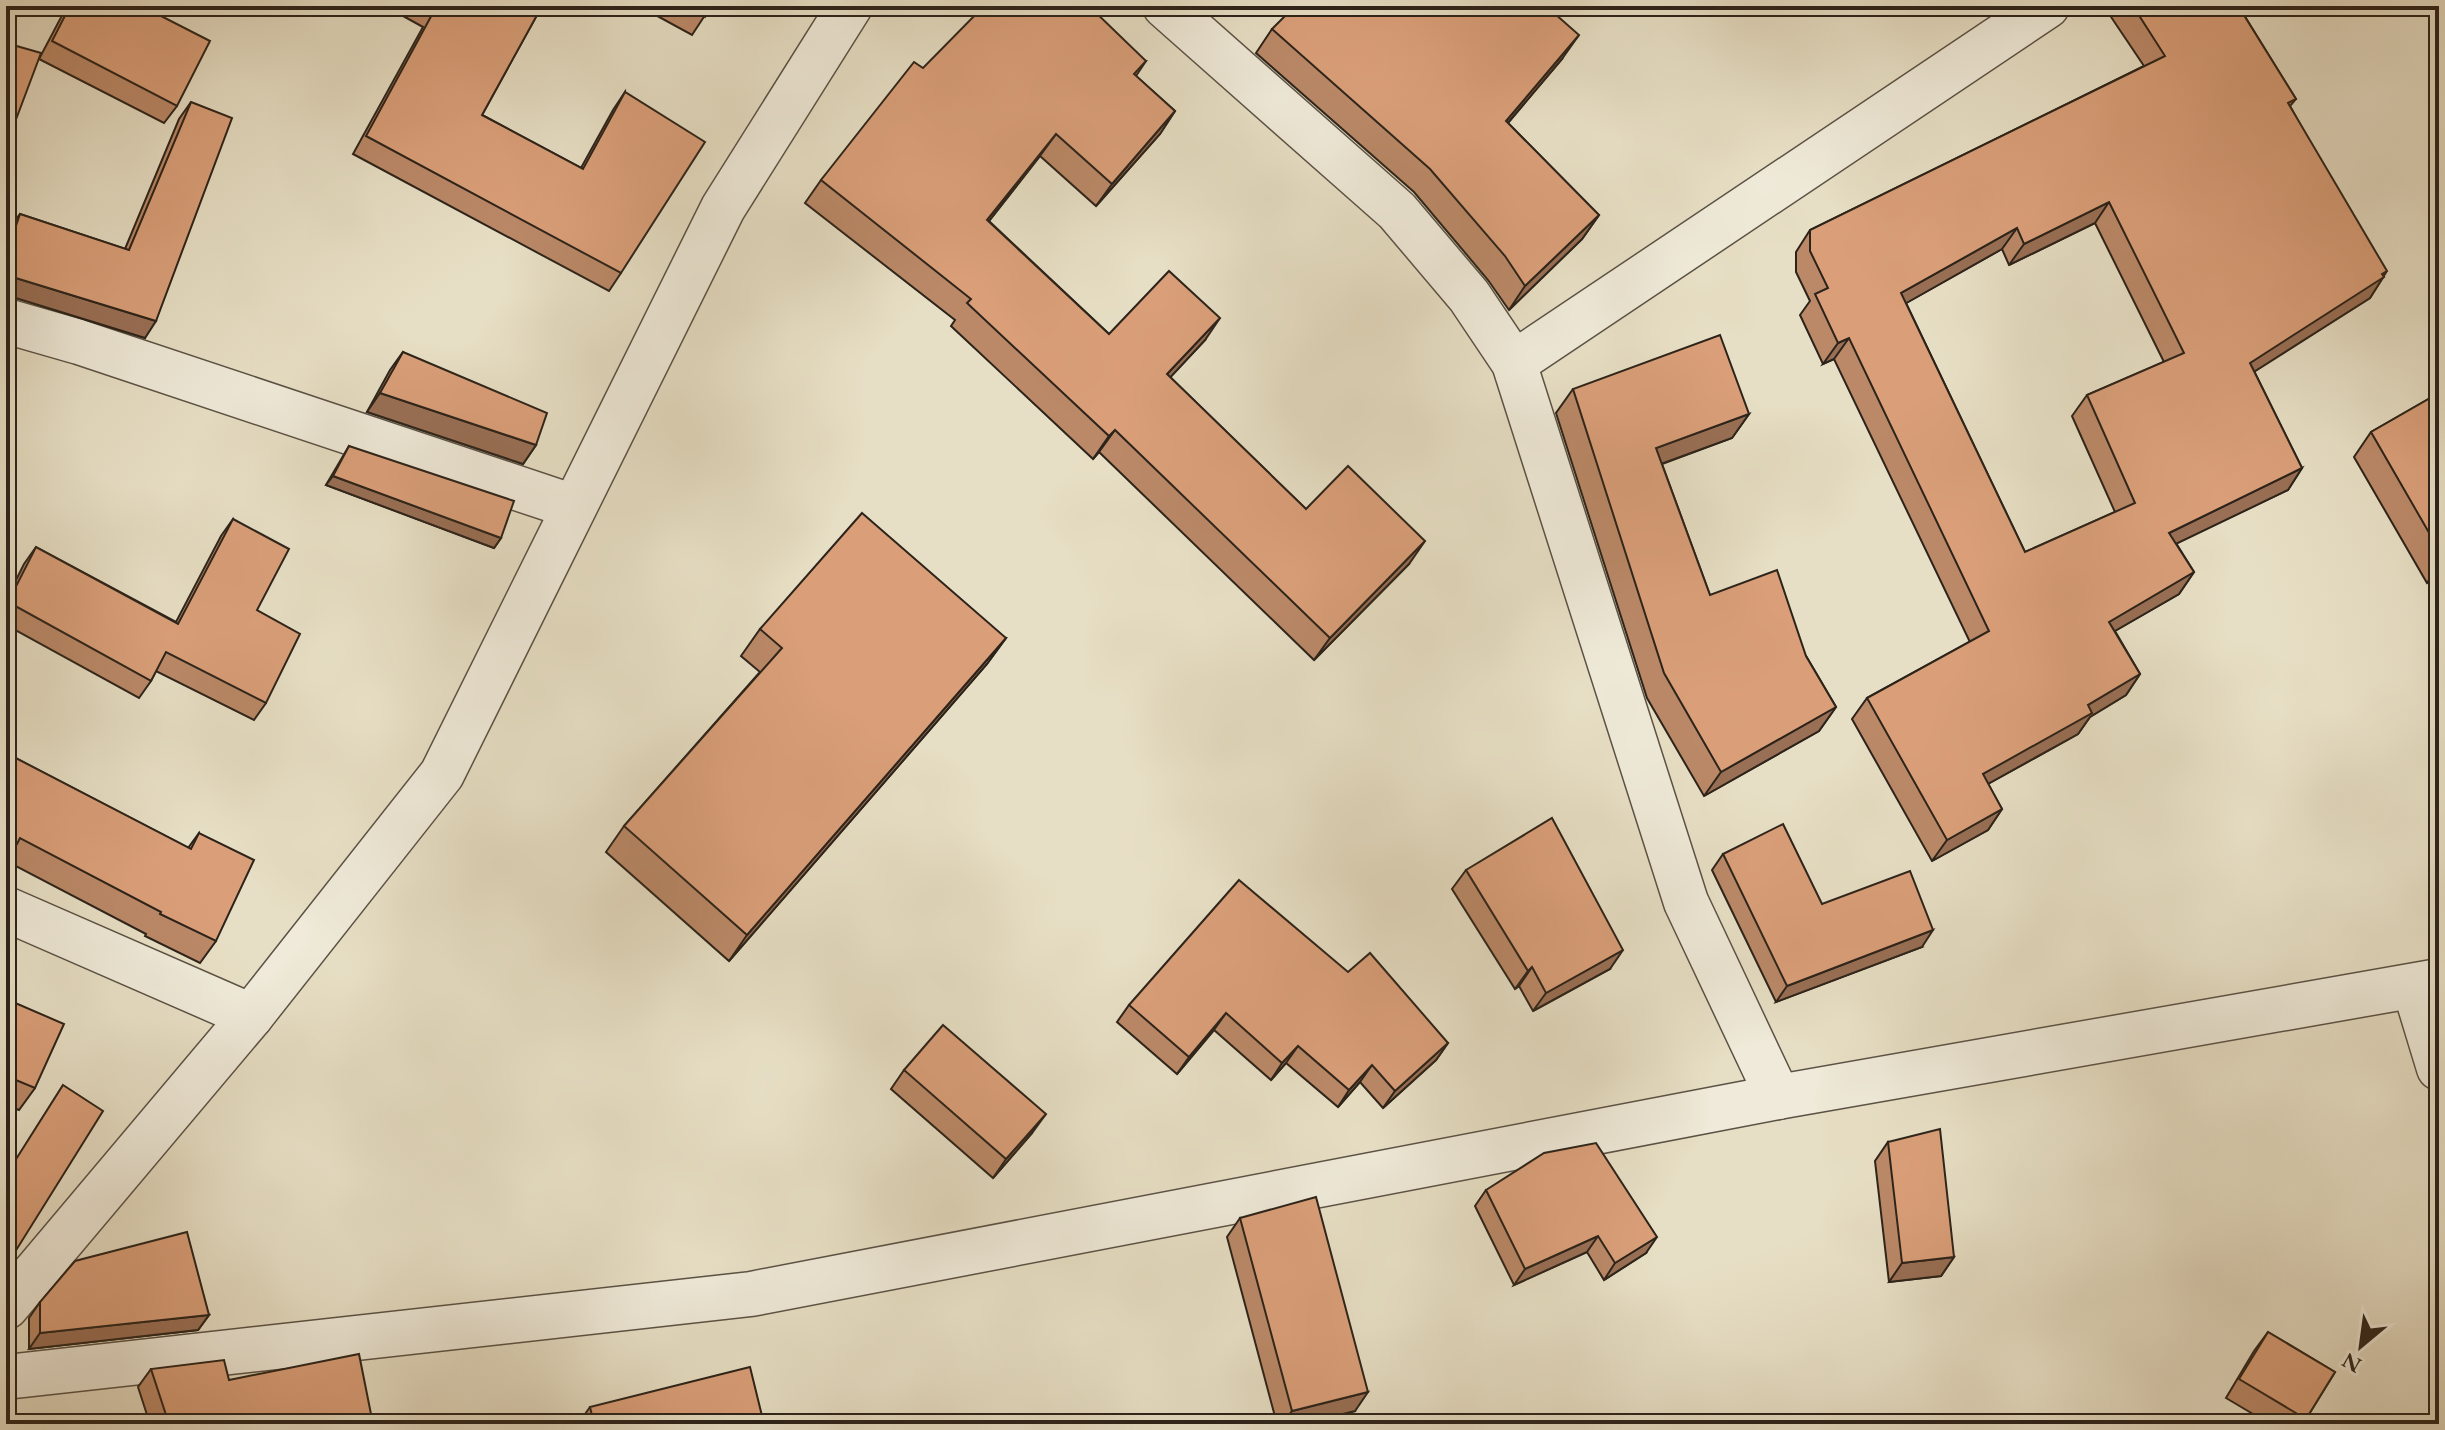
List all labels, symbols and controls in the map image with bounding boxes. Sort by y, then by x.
north arrow [2321,1306,2401,1386]
text: N [2337,1346,2366,1380]

